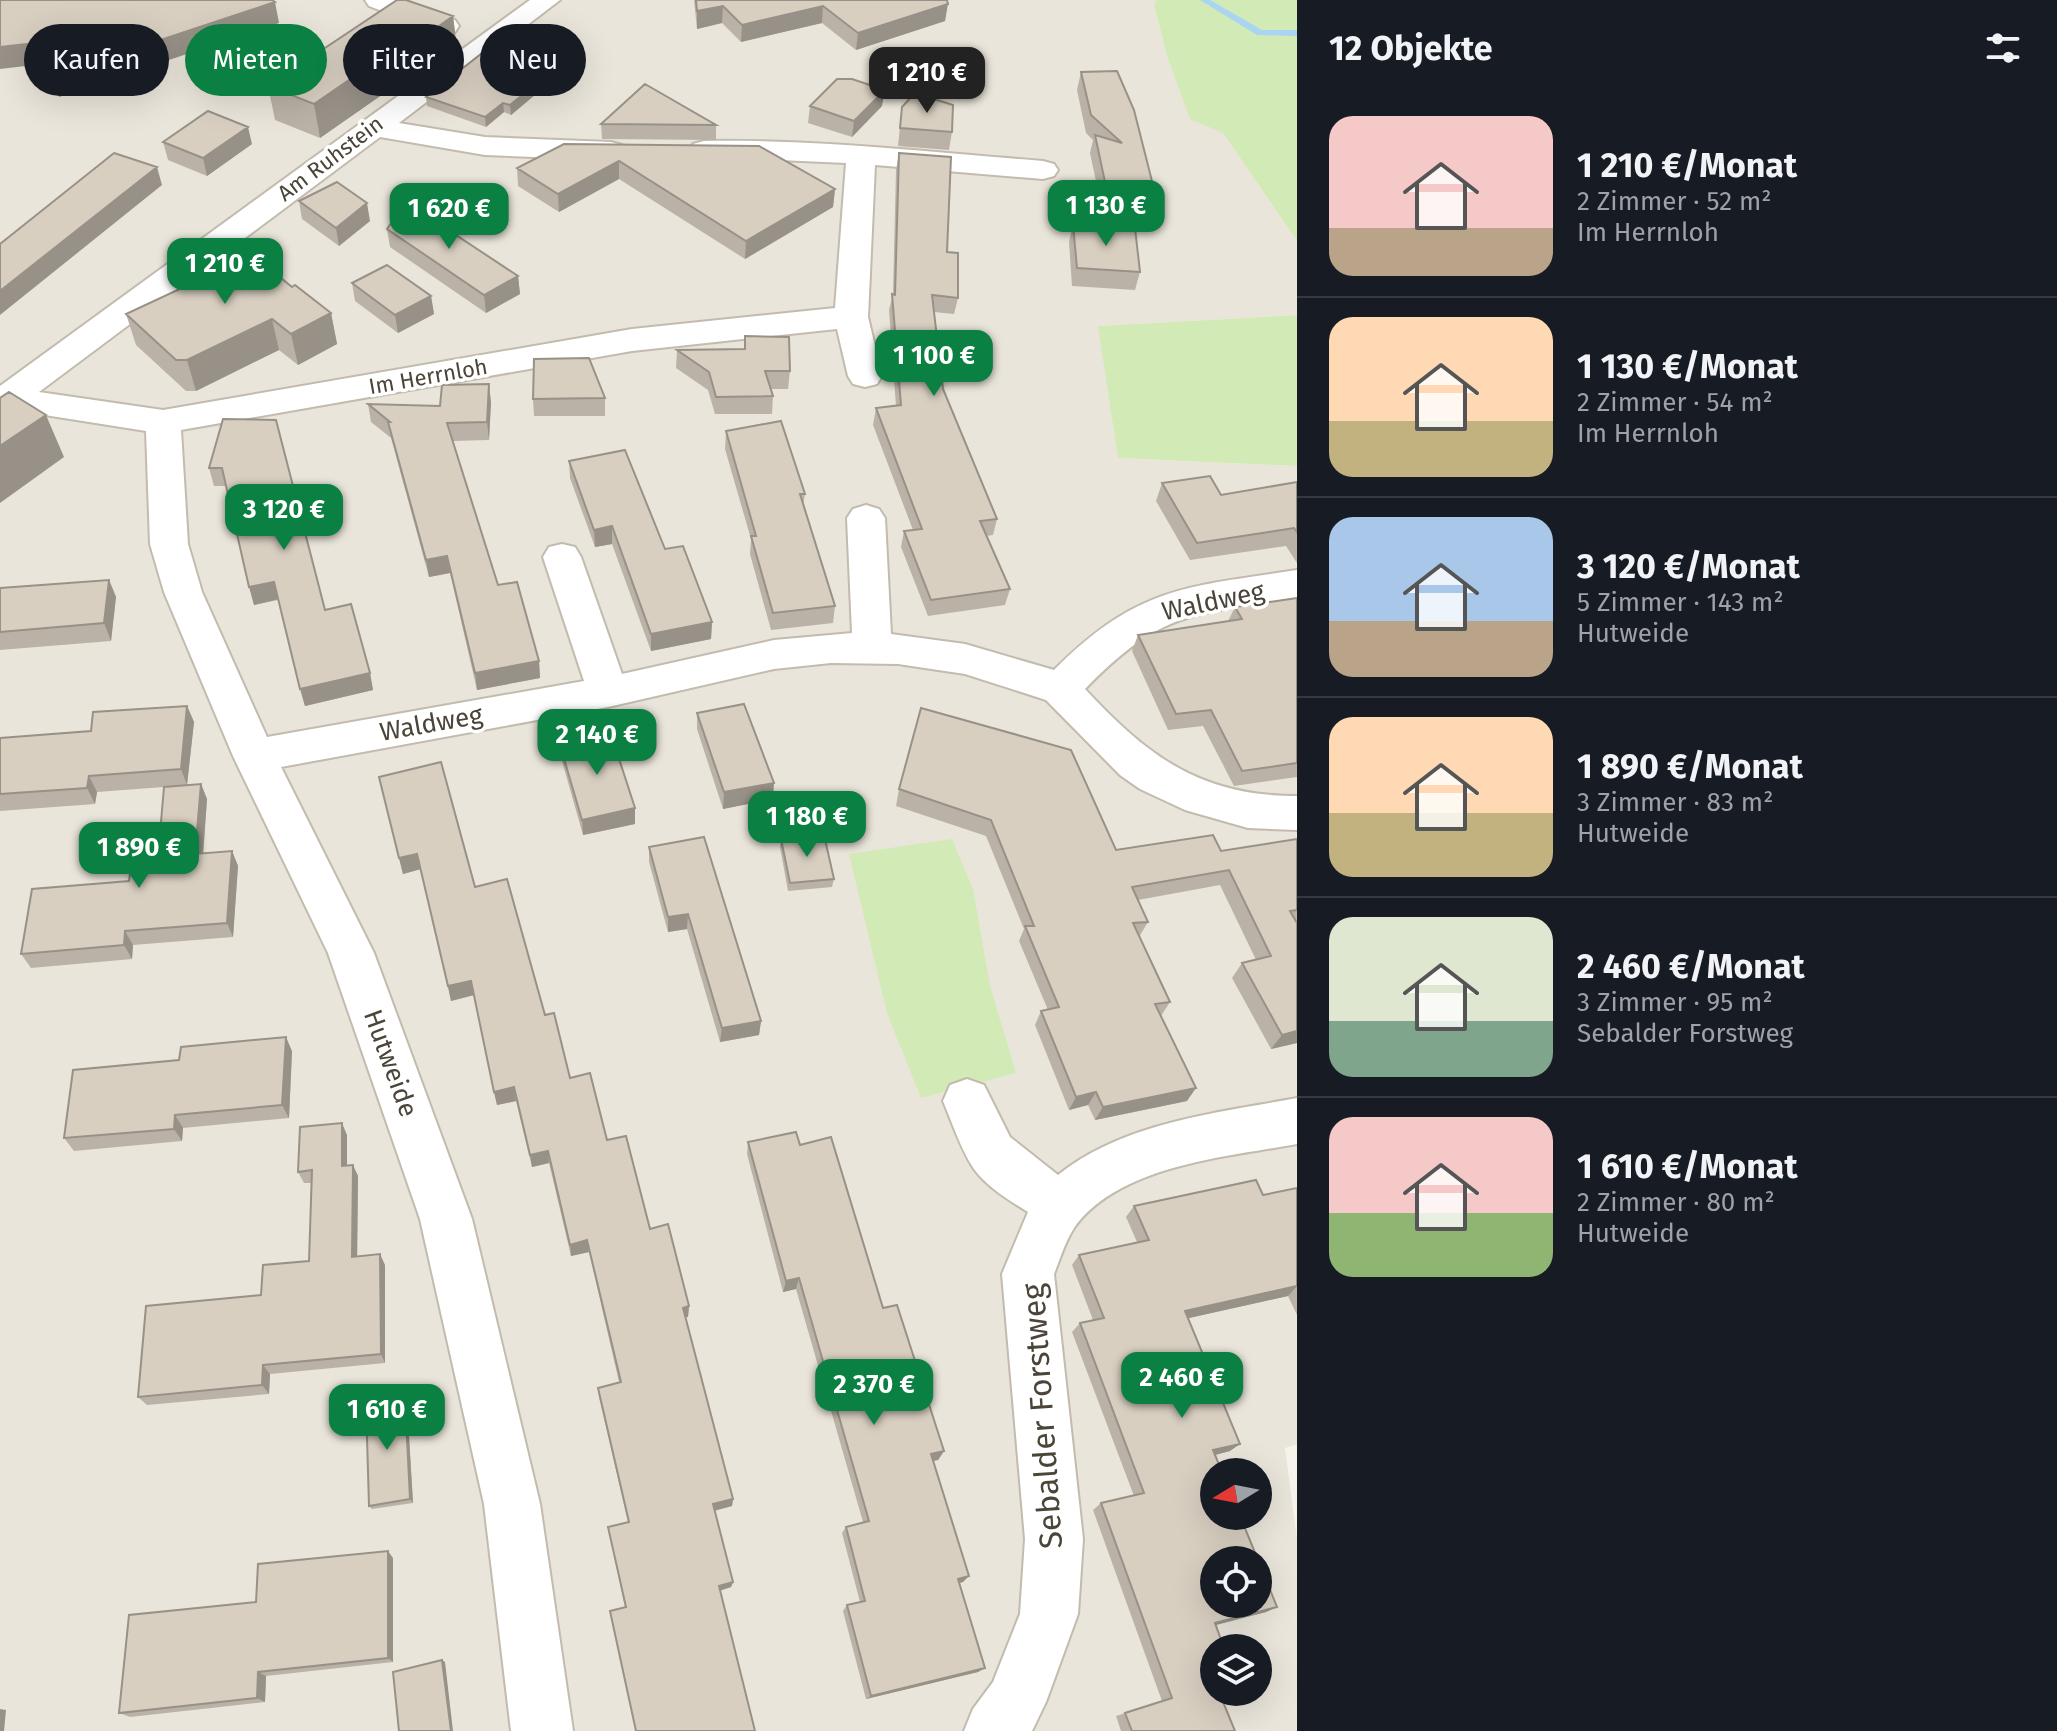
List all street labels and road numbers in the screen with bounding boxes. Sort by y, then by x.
street label: Am Ruhstein [272,110,388,207]
street label: Im Herrnloh [367,353,490,400]
street label: Waldweg [1159,575,1268,627]
street label: Waldweg [377,699,485,748]
street label: Hutweide [357,1005,424,1121]
street label: Sebalder Forstweg [1014,1282,1070,1550]

